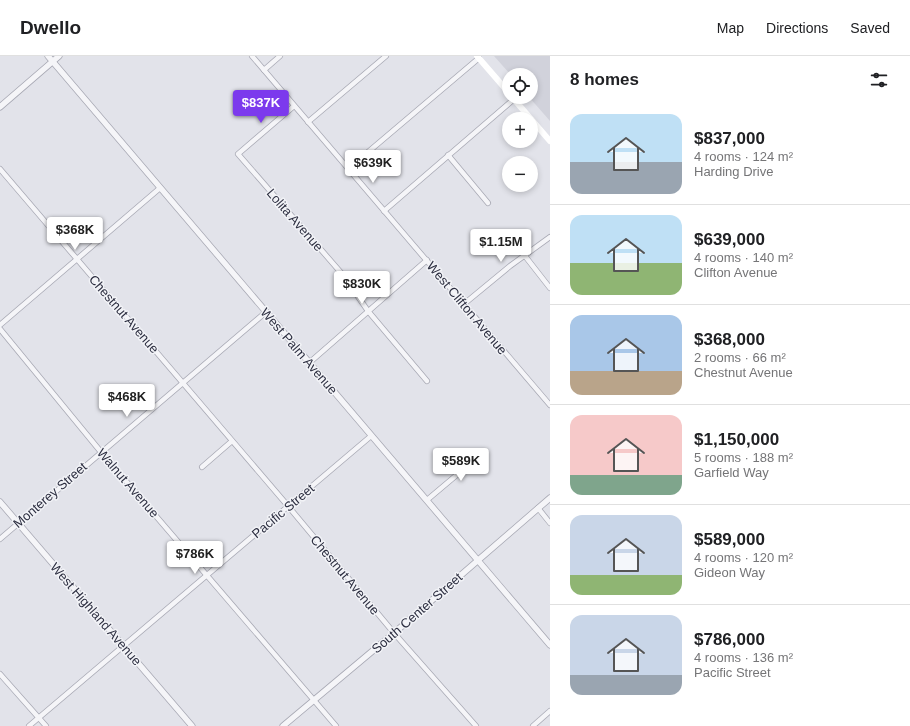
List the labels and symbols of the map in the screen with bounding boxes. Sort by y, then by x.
pin: $837K [233,90,289,124]
pin: $639K [345,150,401,184]
street label: Lolita Avenue [264,186,326,254]
pin: $368K [47,217,103,251]
pin: $1.15M [468,229,534,263]
street label: West Clifton Avenue [424,259,510,357]
pin: $830K [334,271,390,305]
street label: Chestnut Avenue [86,272,162,356]
street label: West Palm Avenue [257,305,341,397]
pin: $468K [99,384,155,418]
street label: Walnut Avenue [94,445,162,521]
pin: $589K [433,448,489,482]
street label: Monterey Street [10,459,90,531]
street label: Pacific Street [249,480,317,541]
street label: Chestnut Avenue [308,532,382,618]
pin: $786K [167,541,223,575]
street label: West Highland Avenue [47,560,145,668]
street label: South Center Street [369,569,466,656]

